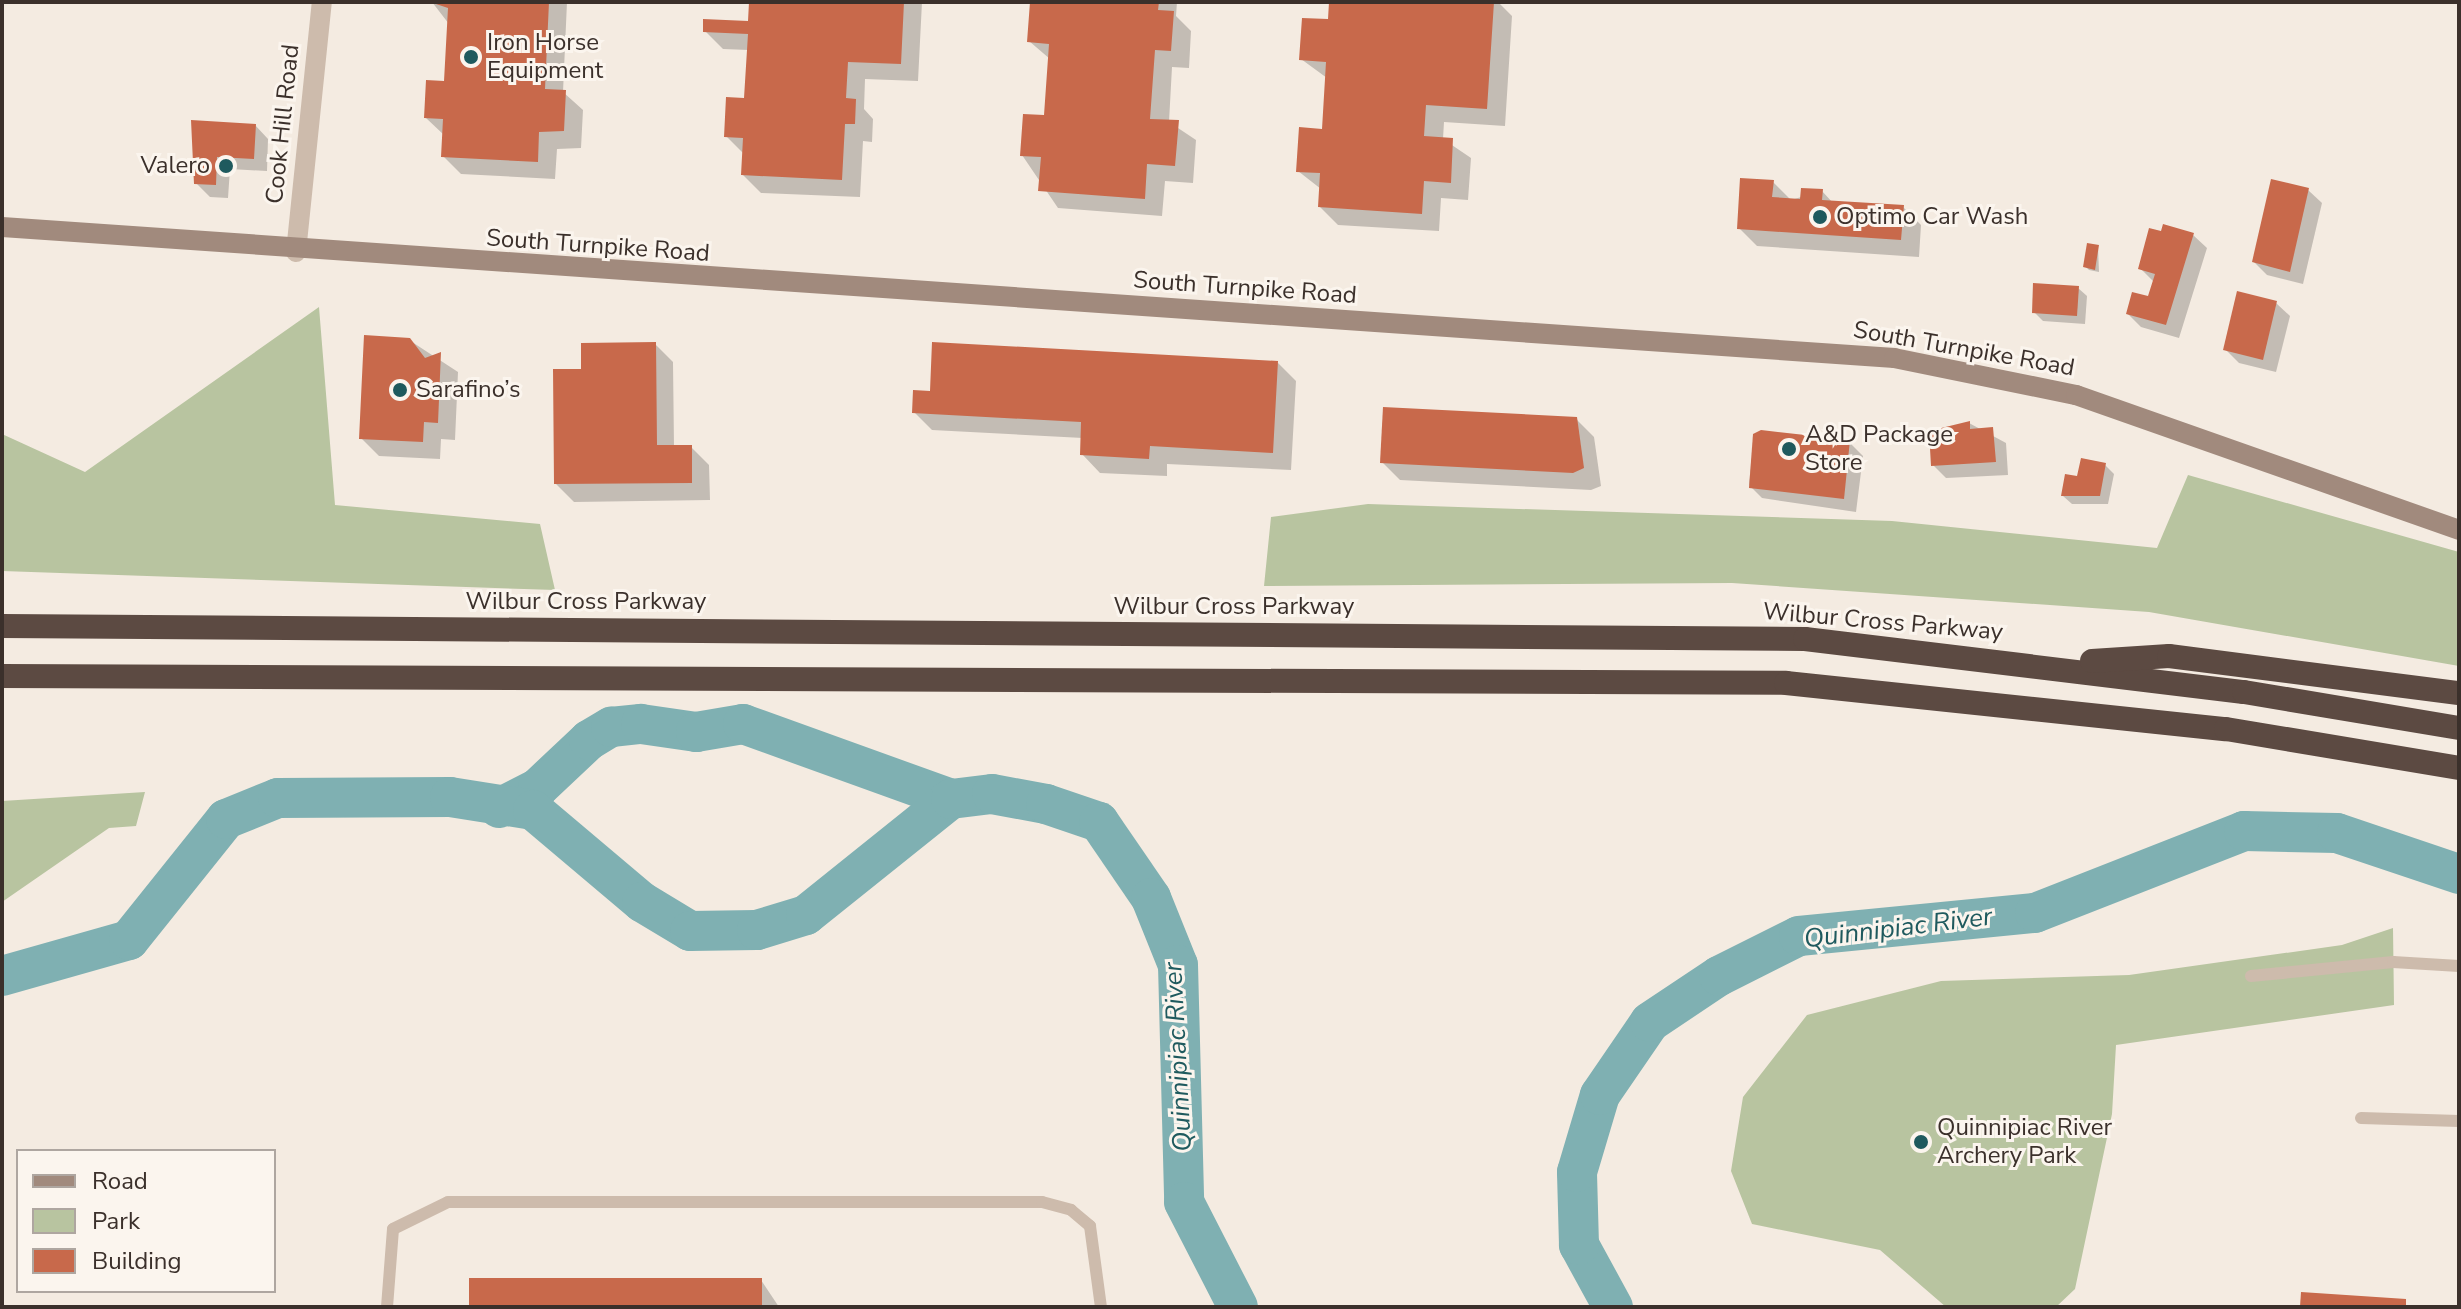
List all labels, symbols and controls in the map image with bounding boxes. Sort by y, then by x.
place label: Iron Horse Equipment [487,29,603,85]
street label: Cook Hill Road [260,43,306,205]
marker: Iron Horse Equipment [462,48,480,66]
place label: Valero [141,152,210,180]
marker: Valero [217,157,235,175]
place label: Optimo Car Wash [1836,203,2028,231]
marker: Optimo Car Wash [1811,208,1829,226]
street label: South Turnpike Road [485,224,711,268]
street label: South Turnpike Road [1132,266,1358,310]
street label: South Turnpike Road [1851,315,2077,383]
place label: Sarafino’s [416,376,520,404]
marker: Sarafino’s [391,381,409,399]
place label: A&D Package Store [1805,421,1953,477]
marker: A&D Package Store [1780,440,1798,458]
street label: Wilbur Cross Parkway [466,588,706,616]
street label: Wilbur Cross Parkway [1114,593,1354,621]
street label: Wilbur Cross Parkway [1762,597,2004,647]
water label: Quinnipiac River [1802,901,1994,955]
water label: Quinnipiac River [1157,962,1199,1152]
place label: Quinnipiac River Archery Park [1937,1114,2112,1170]
marker: Quinnipiac River Archery Park [1912,1133,1930,1151]
legend [16,1149,276,1293]
text: Road [92,1165,148,1197]
text: Park [92,1205,140,1237]
text: Building [92,1245,182,1277]

